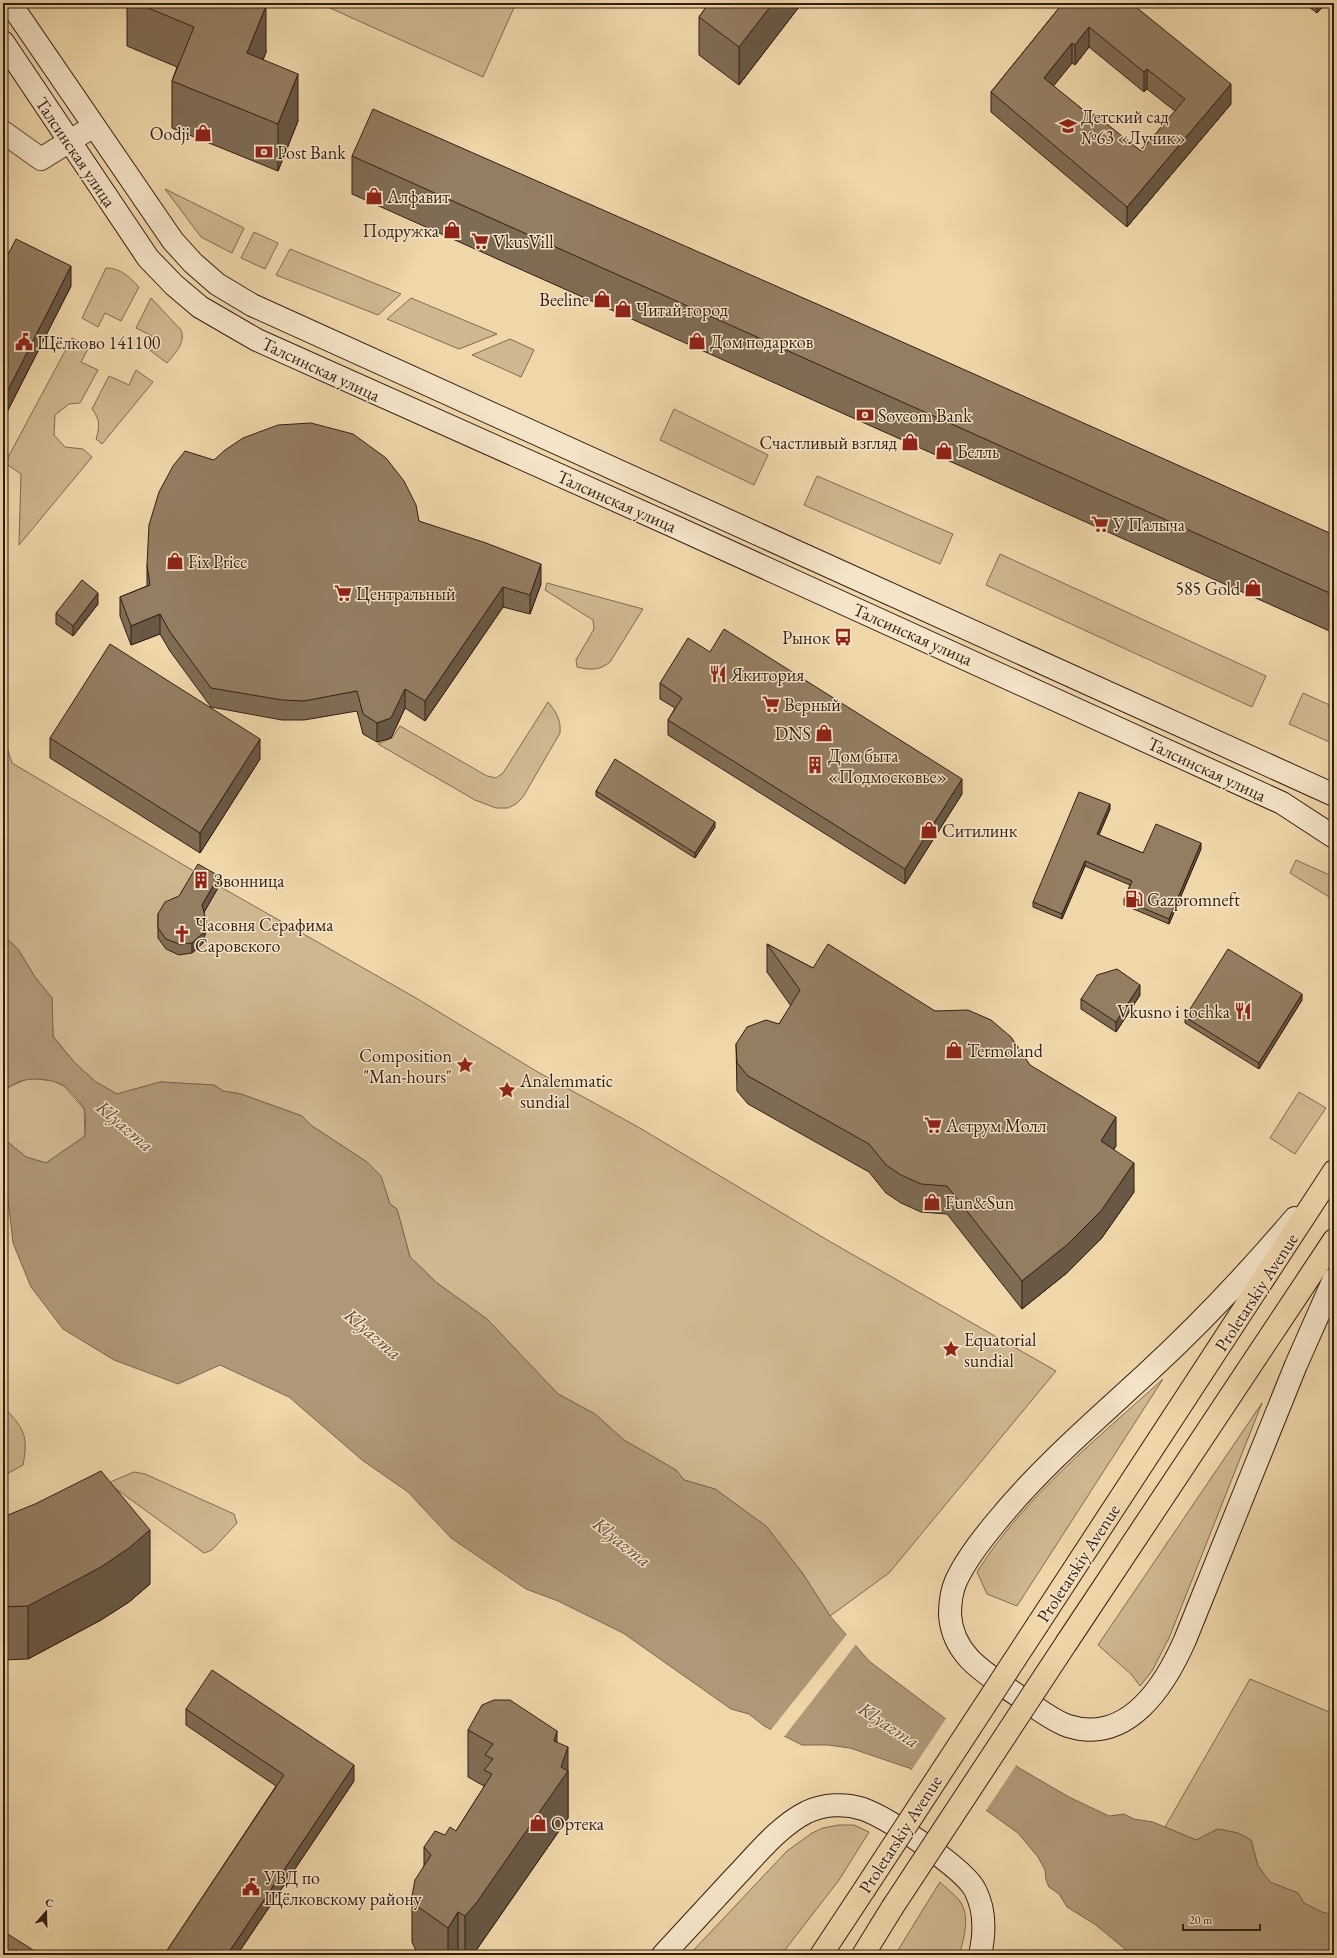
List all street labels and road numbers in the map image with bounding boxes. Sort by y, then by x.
street label: Талсинская улица [31,92,122,212]
street label: Талсинская улица [258,331,385,407]
street label: Талсинская улица [554,464,681,538]
street label: Талсинская улица [850,597,977,671]
street label: Талсинская улица [1144,731,1271,807]
street label: Proletarskiy Avenue [1209,1228,1303,1356]
street label: Proletarskiy Avenue [1031,1499,1125,1627]
street label: Proletarskiy Avenue [853,1770,947,1898]

